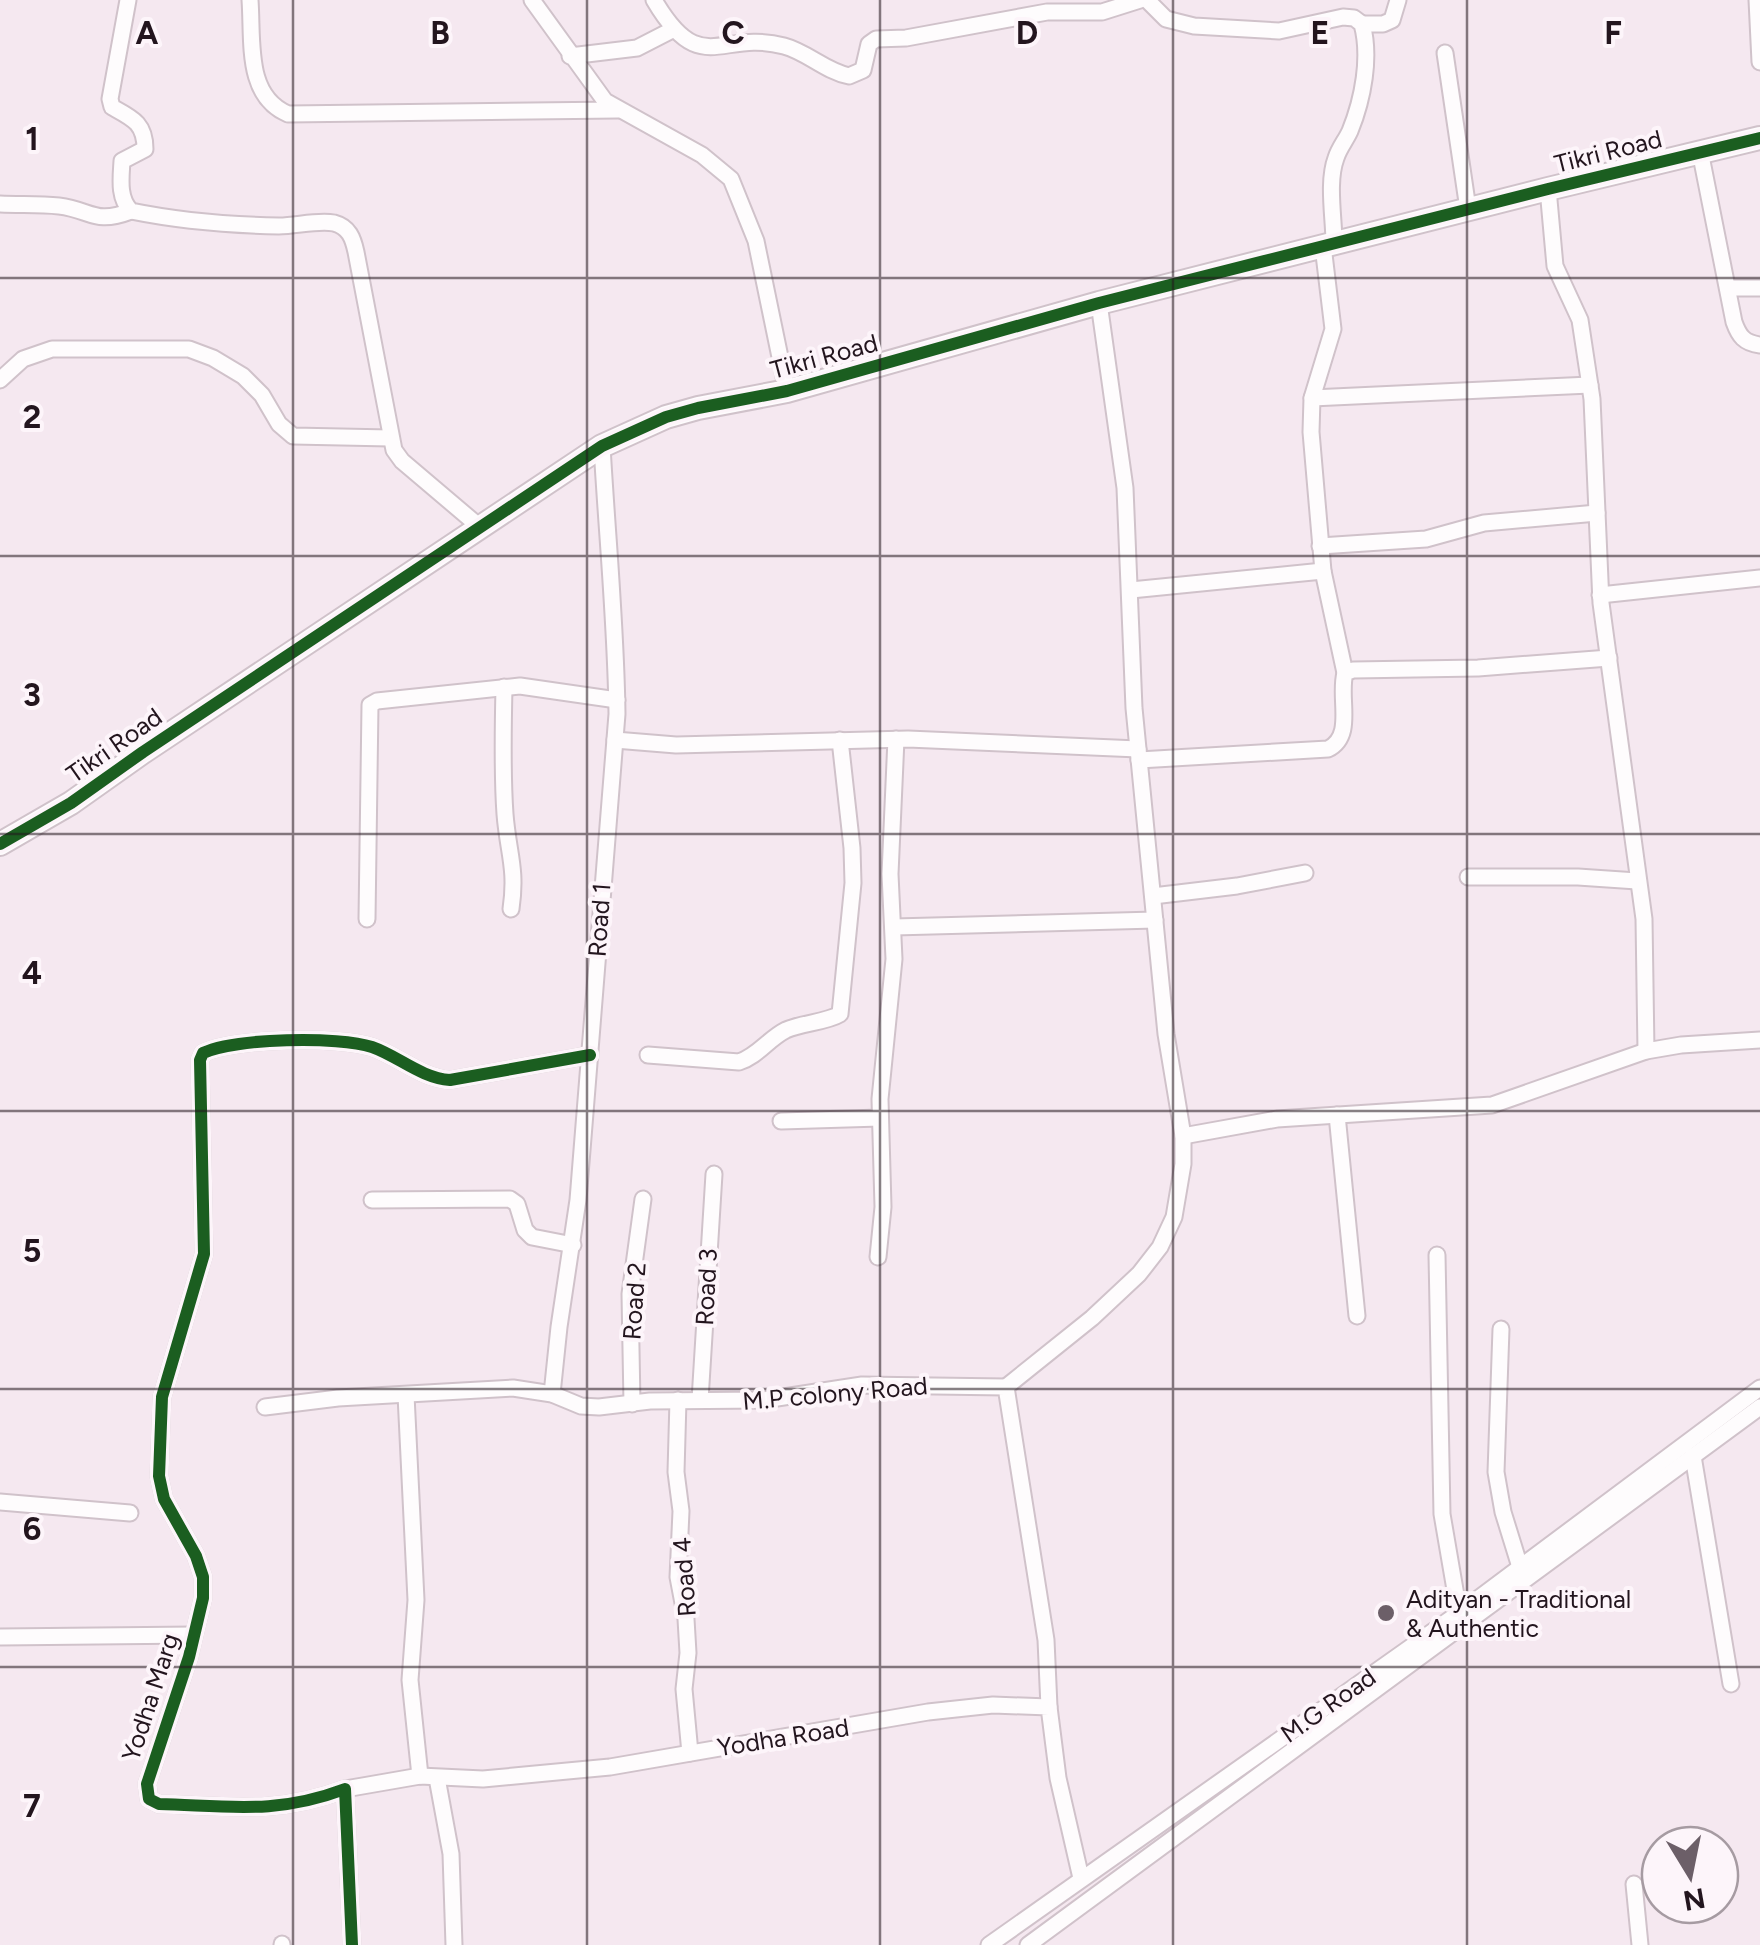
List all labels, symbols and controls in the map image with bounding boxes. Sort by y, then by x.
text: A [136,14,159,52]
text: B [430,14,450,52]
text: C [721,14,745,52]
text: D [1016,14,1038,52]
text: E [1311,14,1329,52]
text: F [1604,14,1622,52]
text: 1 [25,120,39,158]
street label: Tikri Road [1551,123,1665,179]
street label: Tikri Road [767,327,881,385]
text: 2 [23,398,41,436]
text: 3 [23,676,41,714]
street label: Tikri Road [60,701,168,789]
street label: Road 1 [581,882,617,958]
text: 4 [22,954,42,992]
text: 5 [23,1232,41,1270]
street label: Road 3 [689,1248,723,1326]
street label: Road 2 [616,1261,652,1341]
street label: M.P colony Road [741,1370,929,1416]
text: 6 [23,1510,41,1548]
street label: Road 4 [666,1536,702,1618]
place label: Adityan - Traditional & Authentic [1406,1584,1631,1643]
marker: Adityan - Traditional & Authentic [1375,1602,1397,1624]
street label: Yodha Marg [115,1629,185,1765]
street label: M.G Road [1275,1661,1381,1749]
street label: Yodha Road [715,1712,851,1762]
text: 7 [23,1787,41,1825]
north arrow [1640,1825,1740,1925]
text: N [1681,1881,1708,1918]

